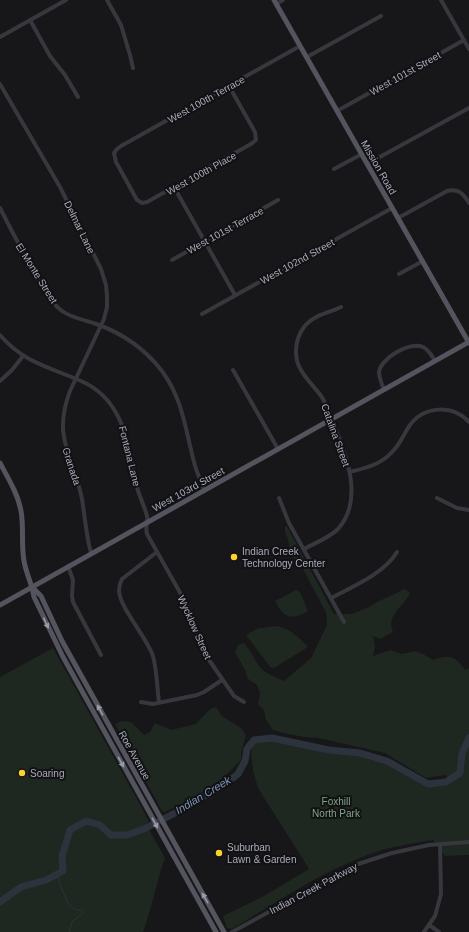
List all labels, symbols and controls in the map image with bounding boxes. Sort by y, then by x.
street label: West 101st Street [368,49,443,97]
street label: West 100th Terrace [166,73,247,125]
street label: Mission Road [359,138,398,196]
street label: West 100th Place [164,149,238,197]
street label: Delmar Lane [62,199,97,256]
street label: West 101st Terrace [185,205,266,256]
street label: West 102nd Street [258,236,336,286]
street label: El Monte Street [14,241,60,306]
street label: Catalina Street [319,402,352,468]
street label: Fontana Lane [117,425,142,488]
street label: Granada [60,446,83,487]
street label: West 103rd Street [150,465,226,514]
place label: Indian Creek Technology Center [242,546,326,569]
marker: Indian Creek Technology Center [229,552,239,562]
street label: Wycklow Street [176,594,214,661]
one-way arrow [43,617,49,629]
one-way arrow [97,704,104,716]
street label: Roe Avenue [117,729,153,782]
one-way arrow [117,756,124,768]
marker: Soaring [17,768,27,778]
place label: Soaring [30,768,64,779]
water label: Indian Creek [173,774,233,816]
park label: Foxhill North Park [312,796,361,819]
one-way arrow [151,817,158,829]
place label: Suburban Lawn & Garden [227,842,297,865]
marker: Suburban Lawn & Garden [214,848,224,858]
street label: Indian Creek Parkway [267,861,359,916]
one-way arrow [201,892,208,904]

